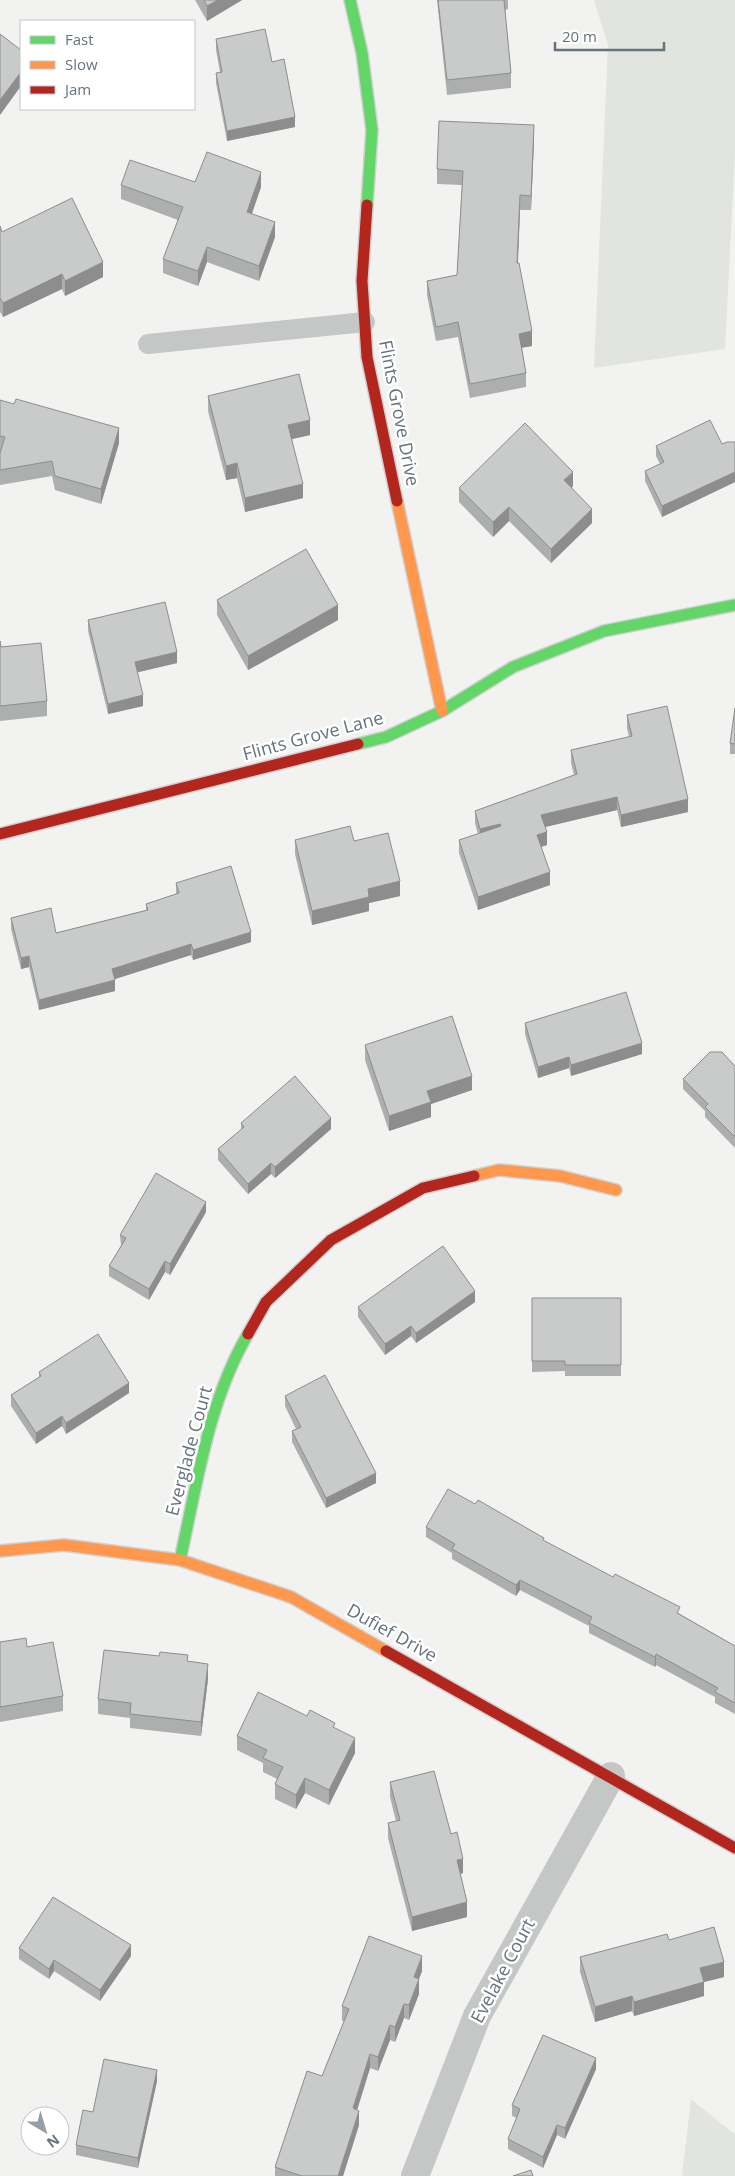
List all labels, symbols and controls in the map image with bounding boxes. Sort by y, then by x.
legend [20,20,195,110]
scale bar [555,20,664,52]
text: 20 m [562,26,597,46]
text: Fast [65,29,94,49]
text: Slow [65,54,98,74]
text: Jam [63,79,91,99]
street label: Flints Grove Drive [374,338,426,488]
street label: Flints Grove Lane [240,705,386,765]
street label: Everglade Court [159,1383,217,1518]
street label: Dufief Drive [343,1597,442,1667]
street label: Evelake Court [465,1914,540,2027]
north arrow [20,2106,70,2156]
text: N [43,2131,64,2153]

